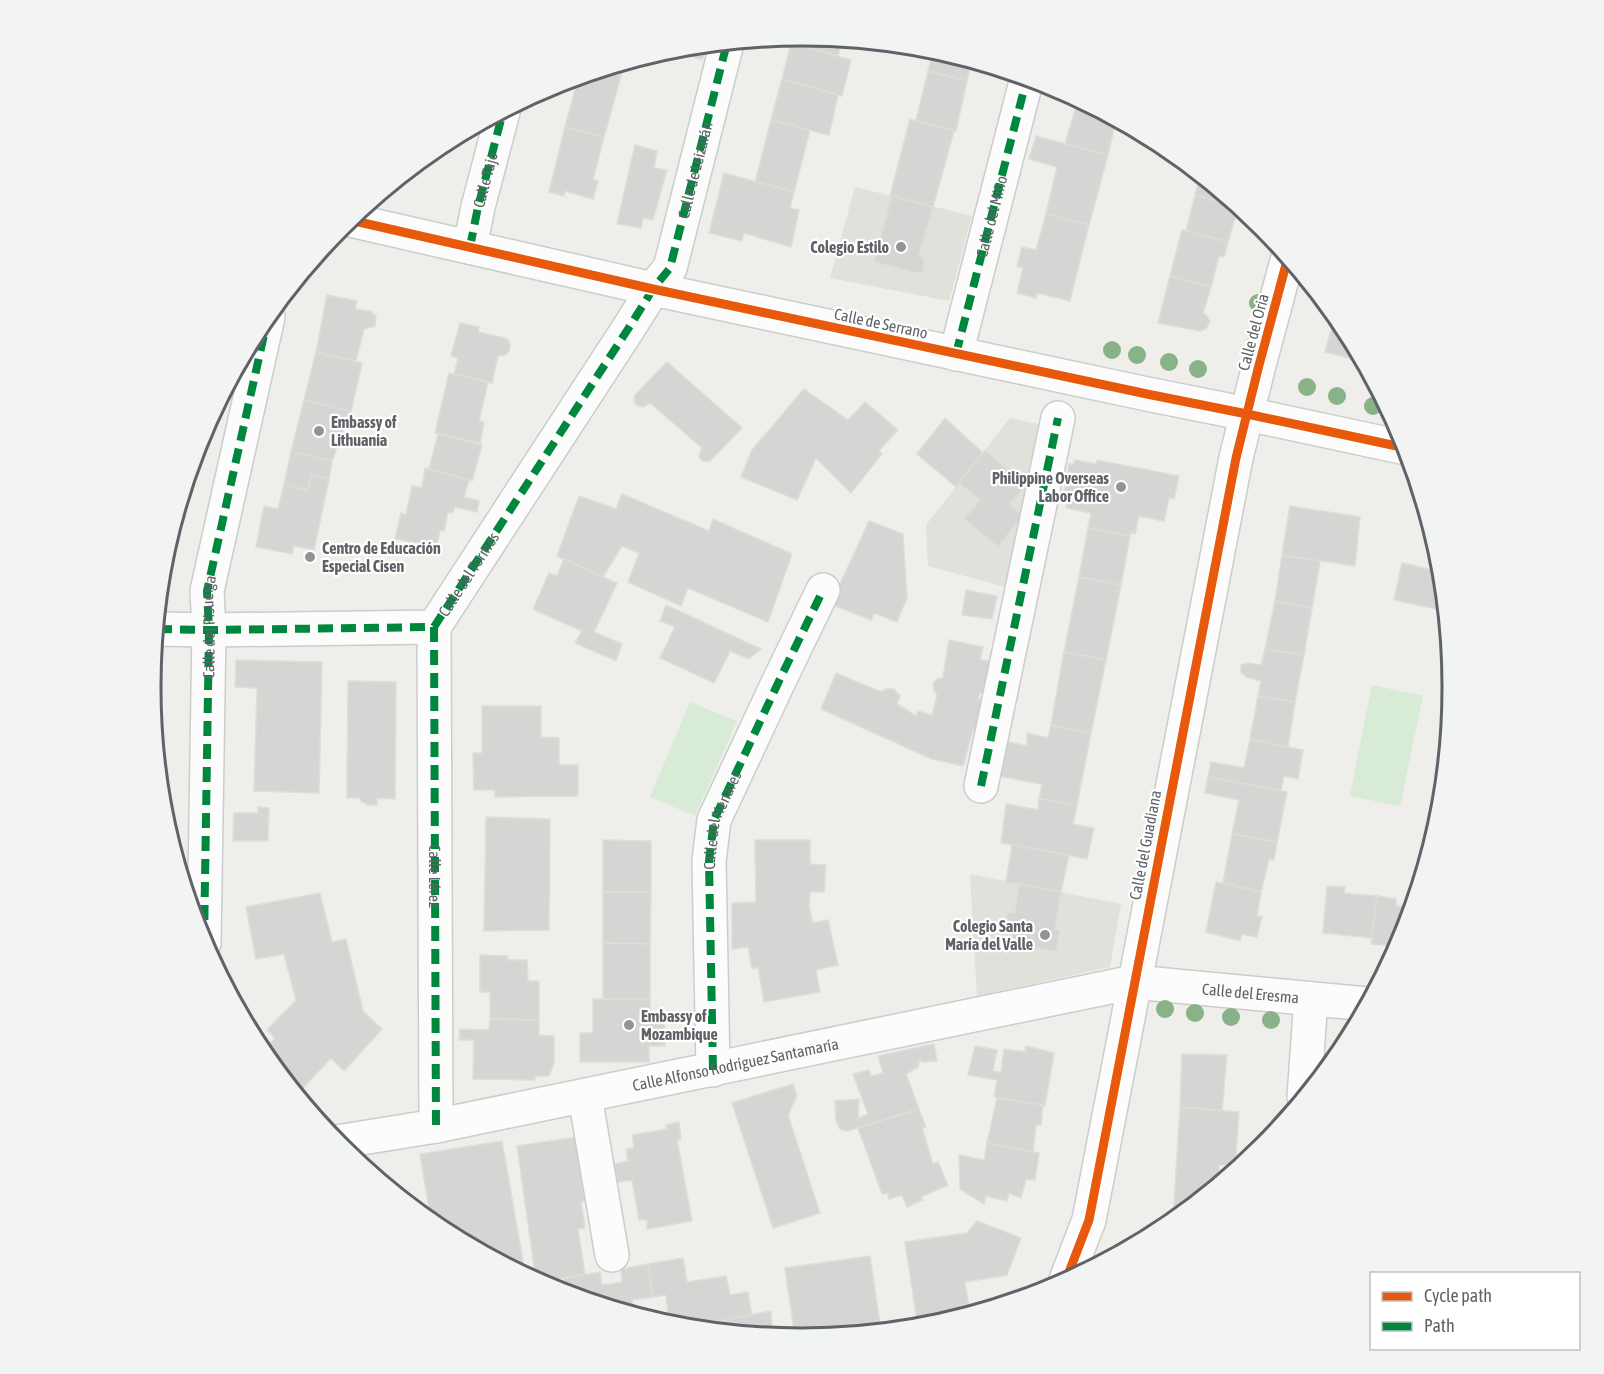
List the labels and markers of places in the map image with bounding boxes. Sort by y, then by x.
place label: Colegio Estilo [810,238,889,256]
marker: Colegio Estilo [894,240,908,254]
place label: Embassy of Lithuania [331,413,397,449]
marker: Embassy of Lithuania [312,424,326,438]
place label: Philippine Overseas Labor Office [992,469,1109,505]
marker: Philippine Overseas Labor Office [1114,480,1128,494]
place label: Centro de Educación Especial Cisen [322,539,441,575]
marker: Centro de Educación Especial Cisen [303,550,317,564]
place label: Colegio Santa María del Valle [945,917,1033,953]
marker: Colegio Santa María del Valle [1038,928,1052,942]
place label: Embassy of Mozambique [641,1007,718,1043]
marker: Embassy of Mozambique [622,1018,636,1032]

